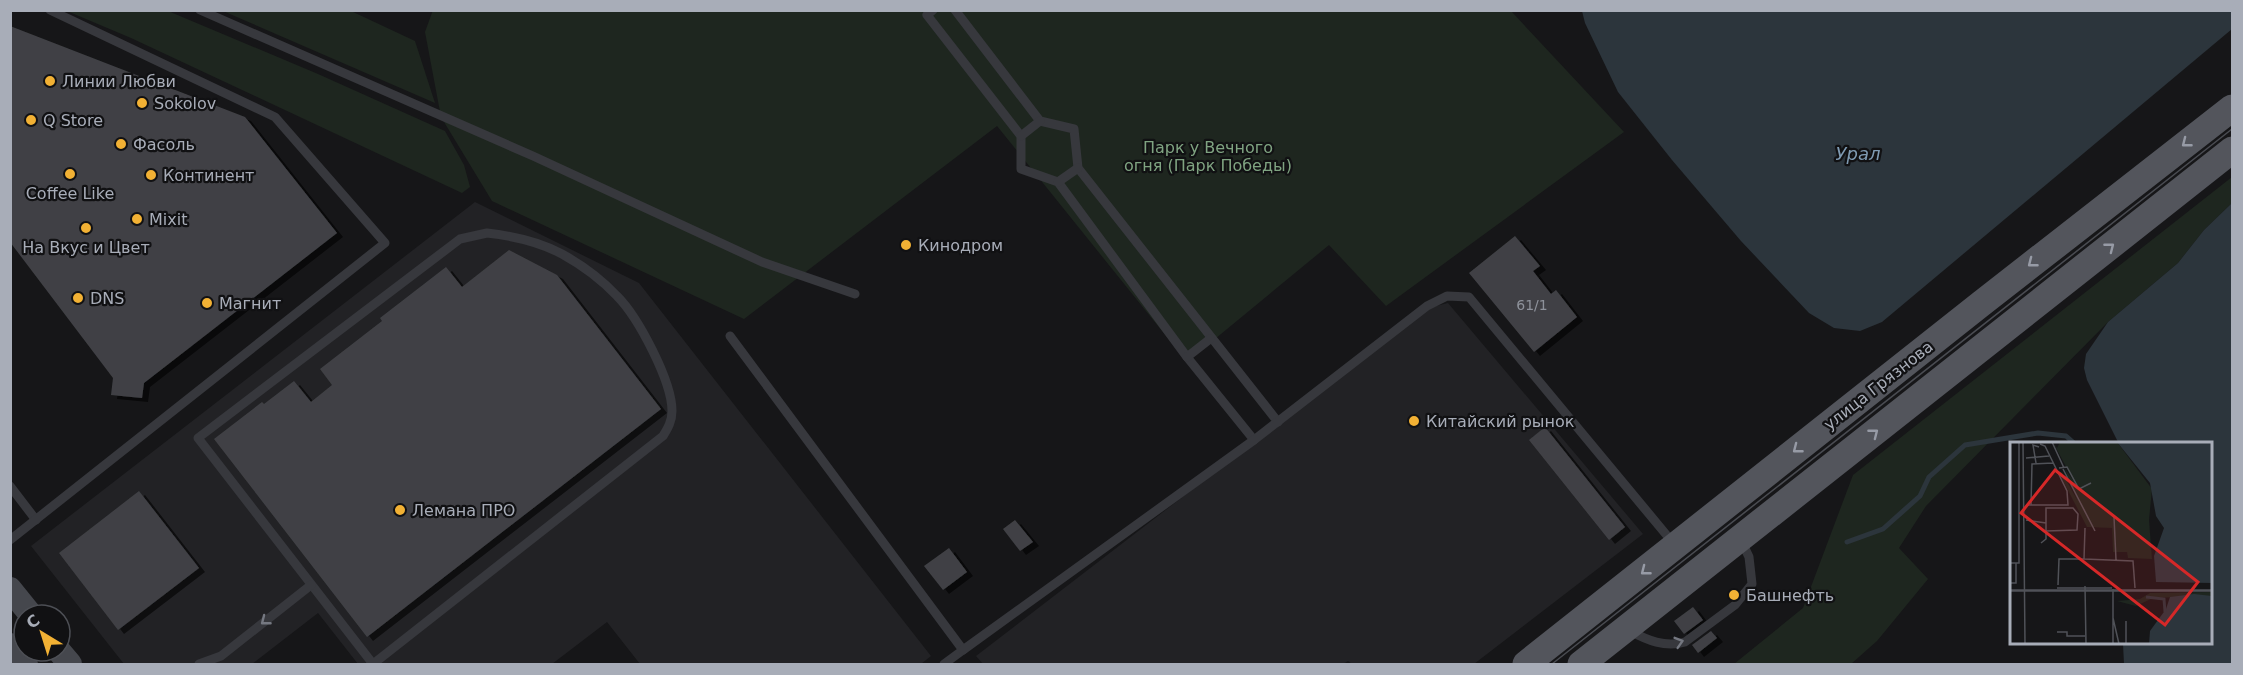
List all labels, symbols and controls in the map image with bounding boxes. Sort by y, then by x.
place label: Линии Любви [62,72,176,91]
marker: Линии Любви [43,74,57,88]
place label: Sokolov [154,94,216,113]
marker: Sokolov [135,96,149,110]
place label: Q Store [43,111,103,130]
marker: Q Store [24,113,38,127]
place label: Фасоль [133,135,195,154]
one-way arrow [2182,136,2193,147]
marker: Фасоль [114,137,128,151]
park label: Парк у Вечного огня (Парк Победы) [1124,138,1292,175]
water label: Урал [1836,143,1880,164]
place label: Континент [163,166,254,185]
marker: Coffee Like [63,167,77,181]
marker: Континент [144,168,158,182]
place label: Coffee Like [26,184,114,203]
place label: Mixit [149,210,187,229]
marker: Mixit [130,212,144,226]
marker: На Вкус и Цвет [79,221,93,235]
place label: Кинодром [918,236,1003,255]
place label: На Вкус и Цвет [22,238,150,257]
marker: Кинодром [899,238,913,252]
one-way arrow [2103,243,2114,254]
one-way arrow [2028,256,2039,267]
place label: DNS [90,289,124,308]
marker: DNS [71,291,85,305]
place label: Магнит [219,294,281,313]
marker: Магнит [200,296,214,310]
house number: 61/1 [1516,297,1548,313]
street label: улица Грязнова [1820,337,1937,434]
place label: Китайский рынок [1426,412,1575,431]
marker: Китайский рынок [1407,414,1421,428]
one-way arrow [1868,429,1879,440]
one-way arrow [1793,442,1804,453]
inset map [2010,442,2213,645]
place label: Лемана ПРО [412,501,515,520]
marker: Лемана ПРО [393,503,407,517]
one-way arrow [1640,563,1651,574]
place label: Башнефть [1746,586,1834,605]
marker: Башнефть [1727,588,1741,602]
north arrow [12,603,72,663]
text: С [23,610,44,633]
one-way arrow [261,613,272,624]
one-way arrow [1674,637,1684,649]

